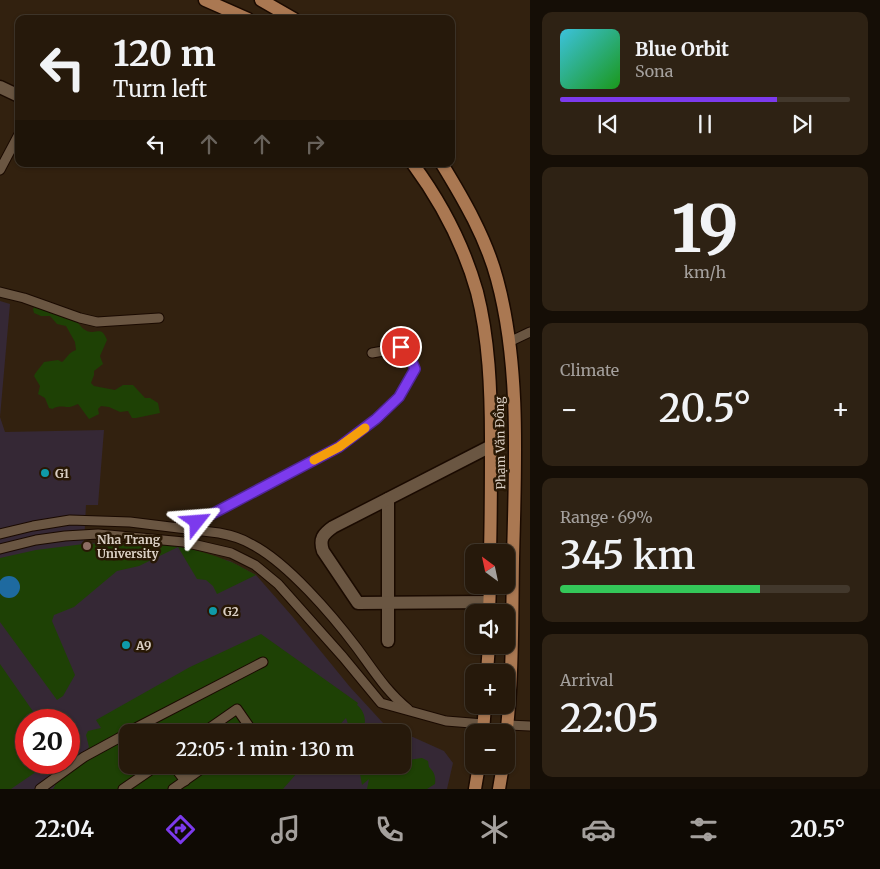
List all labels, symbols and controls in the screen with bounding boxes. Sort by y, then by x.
text: 120 m [113,32,216,76]
icon: left [30,35,95,100]
text: Blue Orbit [635,37,729,61]
text: Sona [635,61,673,81]
text: Turn left [113,75,207,103]
icon: previous [594,110,622,138]
icon: pause [691,110,719,138]
icon: next [788,110,816,138]
icon: left [142,130,170,158]
icon: ahead [195,130,223,158]
icon: ahead [248,130,276,158]
icon: right [301,130,329,158]
text: 19 [671,188,739,270]
text: km/h [684,262,726,282]
pin [380,326,422,368]
icon: arrive [387,333,415,361]
text: Climate [560,360,619,380]
text: 20.5° [659,385,751,432]
text: − [560,391,579,427]
text: + [831,391,850,427]
street label: Phạm Văn Đồng [492,396,508,490]
place label: G1 [55,466,70,481]
marker: G1 [39,467,51,479]
position arrow [170,495,222,547]
text: Range · 69% [560,507,653,527]
place label: Nha Trang University [97,532,161,561]
text: 345 km [560,532,695,579]
marker: Nha Trang University [81,540,93,552]
north arrow [465,544,515,594]
map controls [465,544,515,774]
place label: G2 [223,604,239,619]
button: sound [465,604,515,654]
marker: G2 [207,605,219,617]
place label: A9 [135,638,151,653]
marker: A9 [120,639,132,651]
button: + [465,664,515,714]
text: Arrival [560,670,613,690]
text: 22:05 [560,695,659,742]
speed limit sign: 20 [15,709,80,774]
button: − [465,724,515,774]
text: 22:05 · 1 min · 130 m [176,737,354,761]
icon: directions [163,812,198,847]
icon: music [268,812,303,847]
icon: phone [372,812,407,847]
icon: climate [477,812,512,847]
icon: car [581,812,616,847]
icon: filters [686,812,721,847]
text: 22:04 [35,815,94,843]
text: 20.5° [790,815,845,843]

